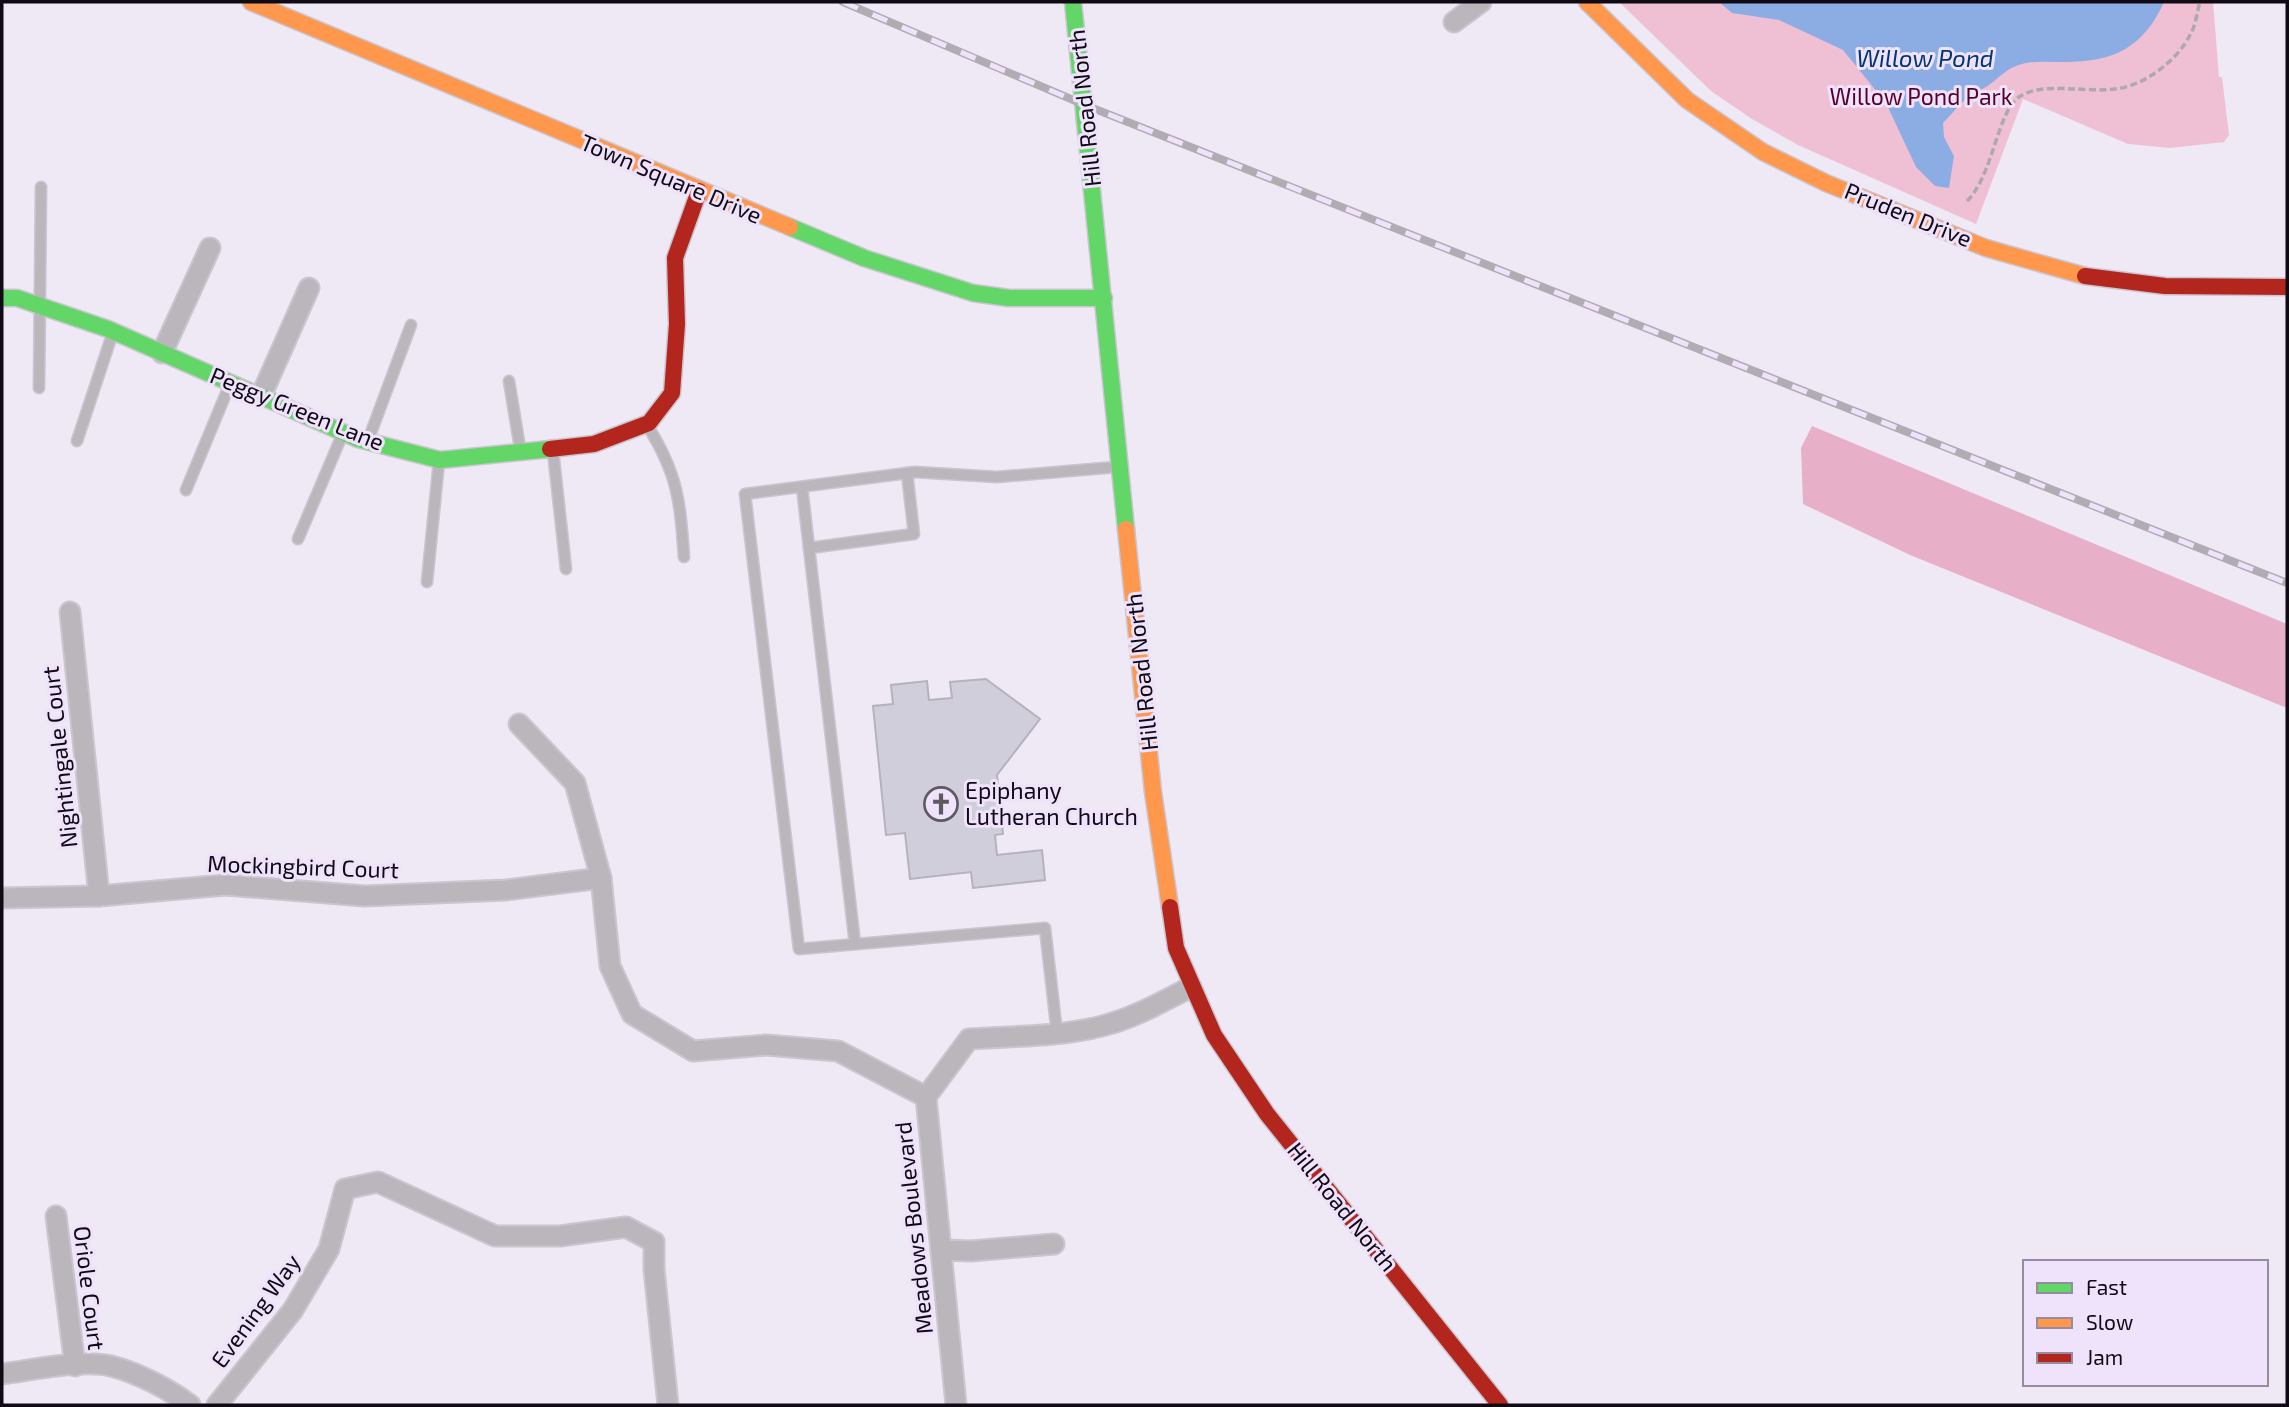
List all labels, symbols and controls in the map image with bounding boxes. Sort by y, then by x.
street label: Hill Road North [1062,28,1106,188]
water label: Willow Pond [1856,43,1994,72]
park label: Willow Pond Park [1830,82,2013,110]
street label: Town Square Drive [577,127,766,229]
street label: Pruden Drive [1841,176,1976,252]
street label: Peggy Green Lane [206,360,388,456]
street label: Hill Road North [1119,592,1163,752]
street label: Nightingale Court [35,664,82,850]
place label: Epiphany Lutheran Church [965,776,1138,830]
church icon: Epiphany Lutheran Church [922,785,960,823]
street label: Mockingbird Court [207,849,399,883]
street label: Meadows Boulevard [888,1120,938,1336]
street label: Hill Road North [1282,1136,1403,1277]
street label: Oriole Court [68,1224,112,1352]
street label: Evening Way [205,1248,306,1373]
legend [2023,1260,2268,1386]
text: Fast [2086,1274,2127,1299]
text: Slow [2086,1309,2133,1334]
text: Jam [2086,1344,2123,1369]

